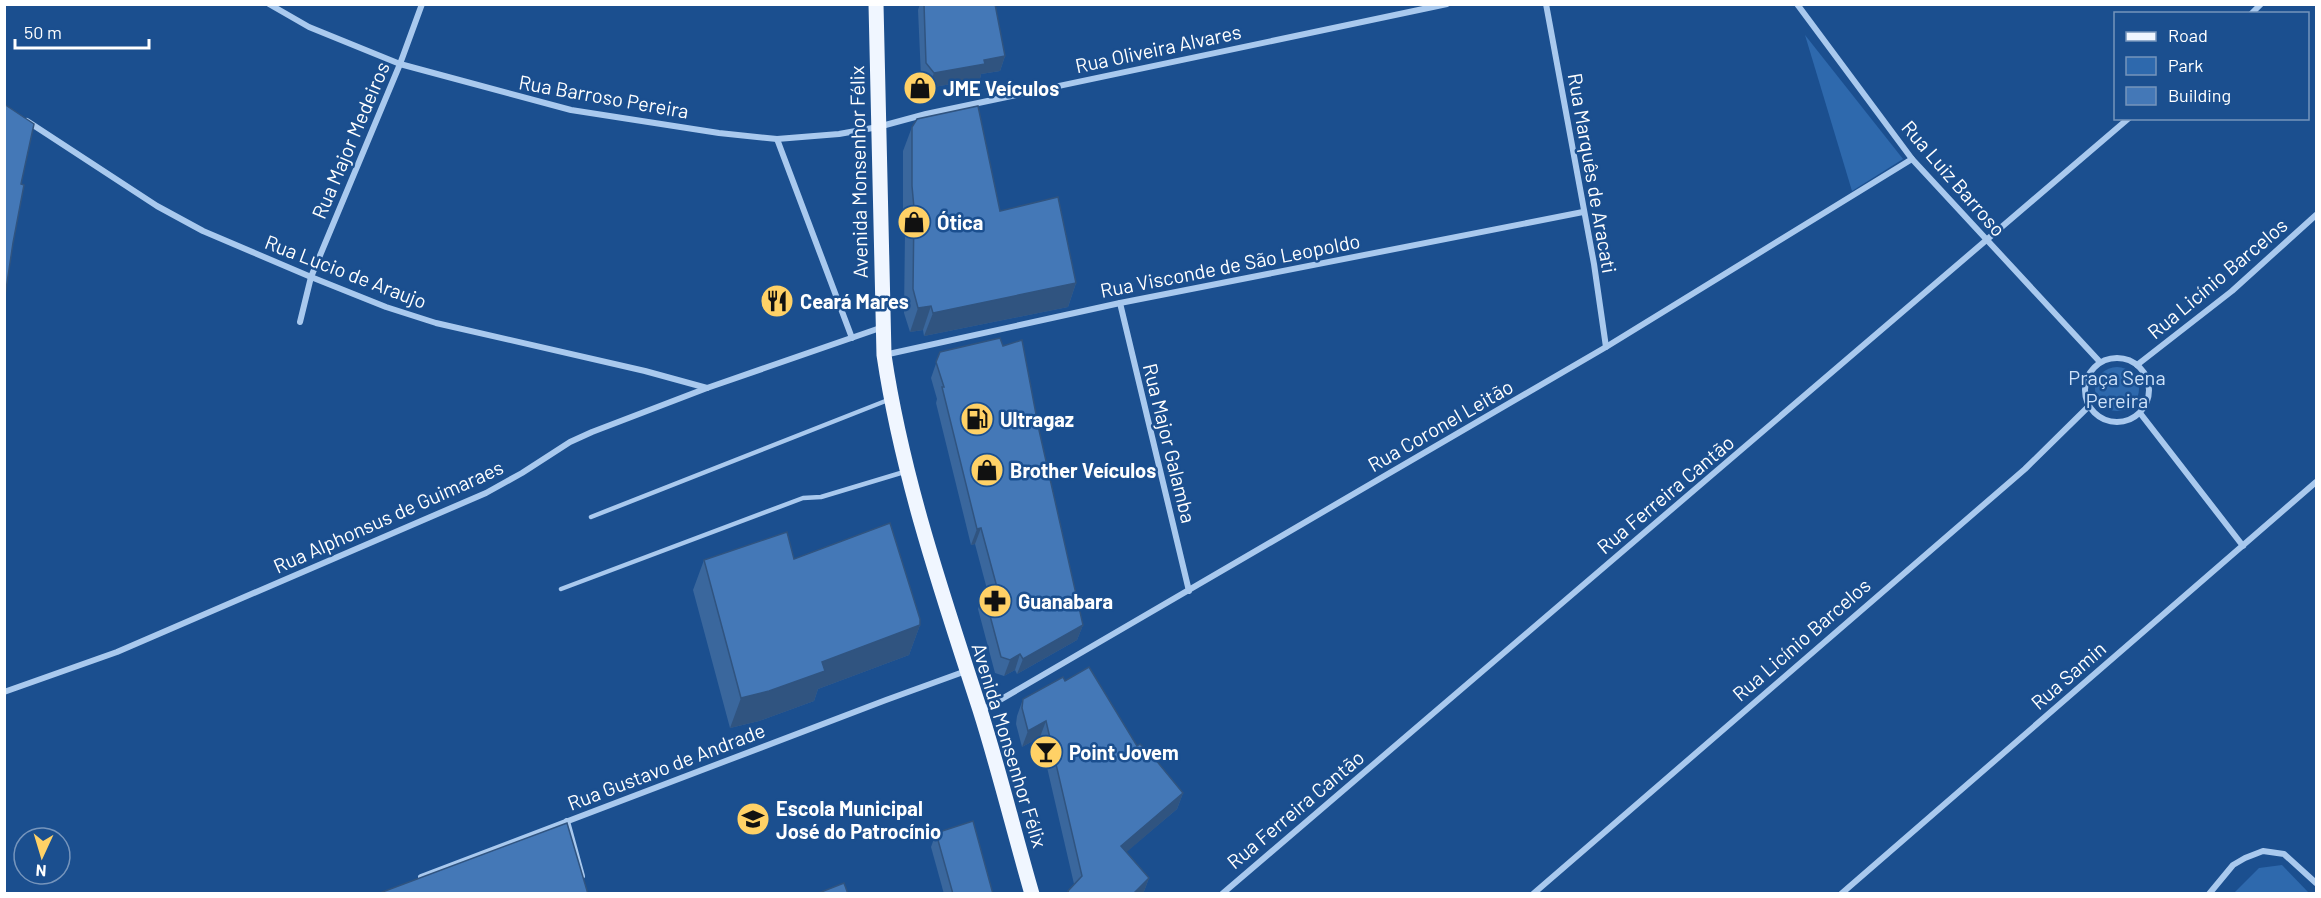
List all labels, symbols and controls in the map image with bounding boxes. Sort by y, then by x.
scale bar [15,12,148,50]
legend [2114,12,2309,120]
street label: Rua Oliveira Alvares [1073,19,1243,77]
text: 50 m [24,21,62,43]
text: Road [2168,24,2208,46]
text: Park [2168,54,2203,76]
street label: Rua Major Medeiros [306,58,394,222]
street label: Avenida Monsenhor Félix [844,65,872,279]
street label: Rua Barroso Pereira [517,69,691,123]
shop icon: JME Veículos [902,70,938,106]
street label: Rua Marquês de Aracati [1564,71,1622,275]
place label: JME Veículos [943,76,1059,100]
text: Building [2168,84,2231,106]
street label: Rua Luiz Barroso [1897,115,2011,241]
shop icon: Ótica [896,204,932,240]
place label: Ótica [937,210,983,234]
street label: Rua Licínio Barcelos [2142,213,2292,343]
street label: Rua Visconde de São Leopoldo [1098,228,1362,302]
street label: Rua Lucio de Araujo [262,229,430,313]
restaurant icon: Ceará Mares [759,283,795,319]
place label: Ceará Mares [800,289,909,313]
street label: Rua Major Galamba [1139,361,1201,525]
park label: Praça Sena Pereira [2068,365,2166,412]
street label: Rua Coronel Leitão [1363,374,1517,476]
fuel station icon: Ultragaz [959,401,995,437]
place label: Ultragaz [1000,407,1074,431]
street label: Rua Ferreira Cantão [1592,430,1738,558]
shop icon: Brother Veículos [969,452,1005,488]
street label: Rua Alphonsus de Guimaraes [269,454,507,578]
place label: Brother Veículos [1010,458,1156,482]
street label: Rua Licínio Barcelos [1727,573,1875,705]
pharmacy icon: Guanabara [977,583,1013,619]
place label: Guanabara [1018,589,1113,613]
street label: Rua Samin [2026,636,2110,714]
street label: Avenida Monsenhor Félix [967,640,1053,851]
street label: Rua Gustavo de Andrade [564,717,768,815]
bar icon: Point Jovem [1028,734,1064,770]
place label: Point Jovem [1069,740,1179,764]
street label: Rua Ferreira Cantão [1222,745,1368,873]
place label: Escola Municipal José do Patrocínio [776,796,941,843]
school or university icon: Escola Municipal José do Patrocínio [735,801,771,837]
north arrow [12,826,72,886]
text: N [35,862,47,881]

